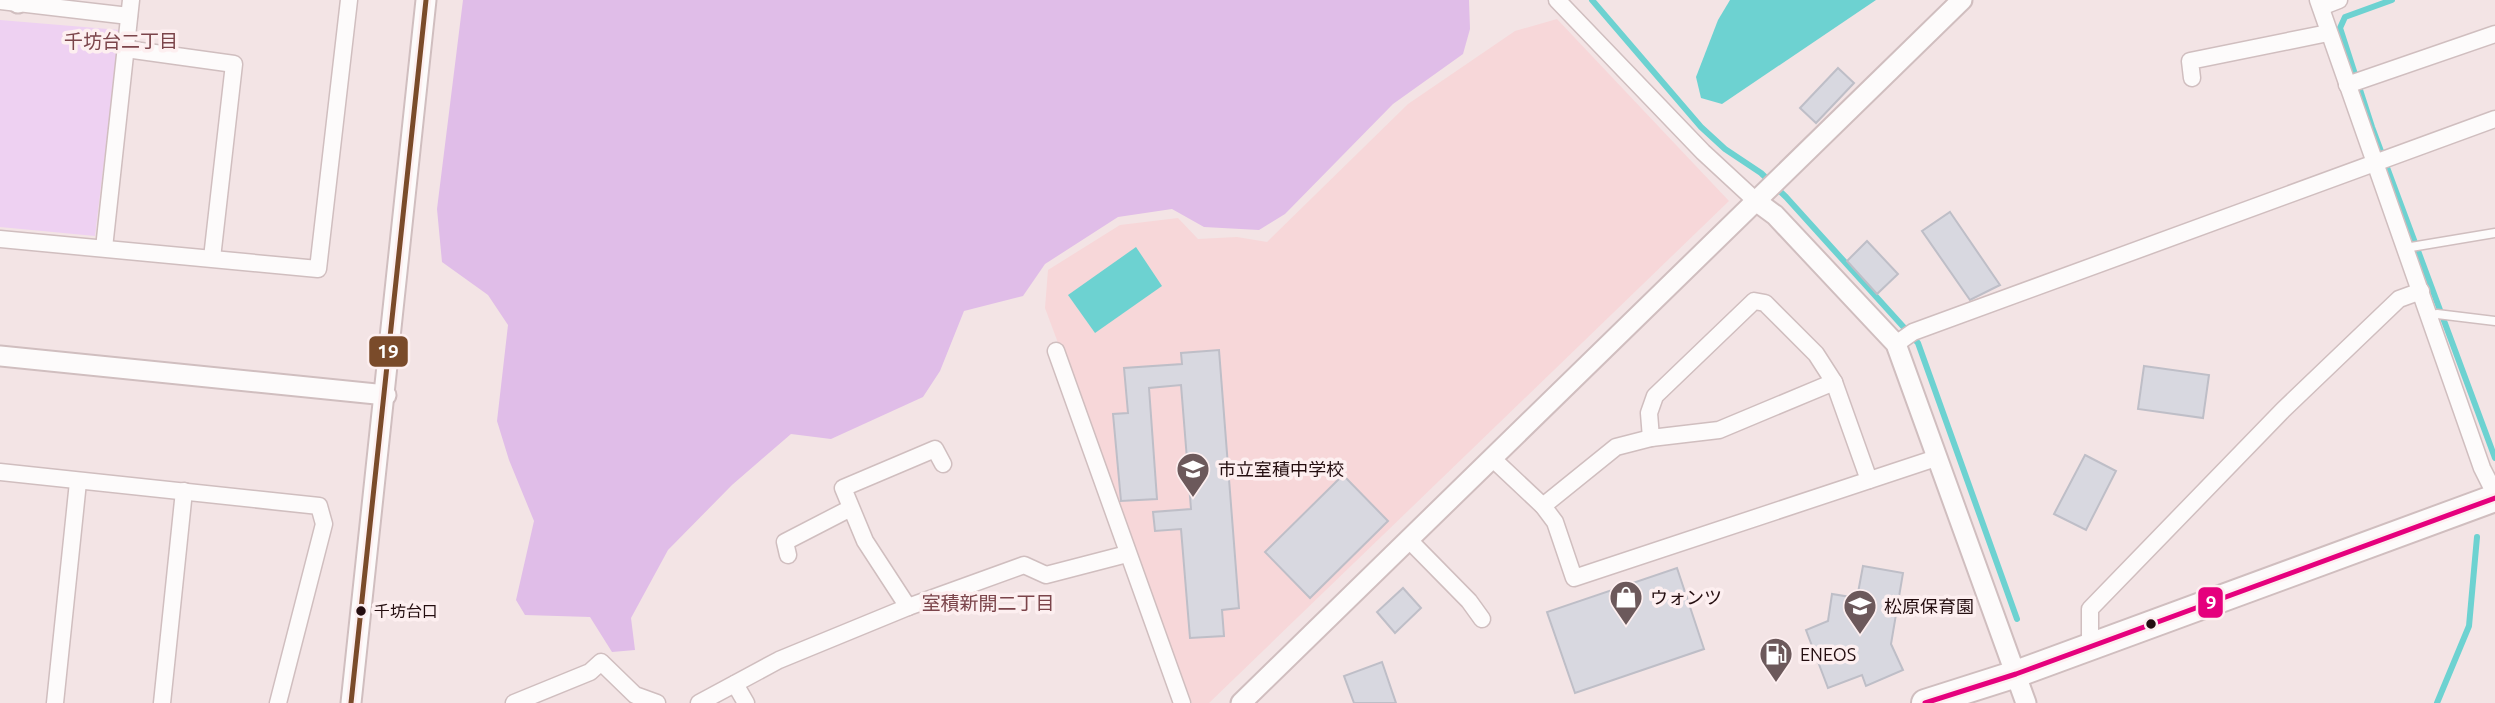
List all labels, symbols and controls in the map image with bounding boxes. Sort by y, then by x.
district label: 千坊台二丁目 [64,30,178,52]
line badge: 19 [368,335,409,368]
text: 19 [377,340,399,362]
school or university icon: 市立室積中学校 [1174,450,1212,499]
place label: 市立室積中学校 [1218,459,1344,479]
shop icon: ウォンツ [1607,578,1645,627]
line badge: 9 [2197,586,2224,619]
place label: ウォンツ [1650,587,1722,607]
school or university icon: 松原保育園 [1841,587,1879,636]
text: 9 [2206,591,2216,613]
district label: 室積新開二丁目 [921,592,1055,614]
place label: 松原保育園 [1884,596,1974,616]
place label: 千坊台口 [374,602,438,620]
marker: 千坊台口 [354,604,368,618]
unlabelled marker [2144,617,2158,631]
fuel station icon: ENEOS [1757,635,1795,684]
place label: ENEOS [1800,644,1856,664]

